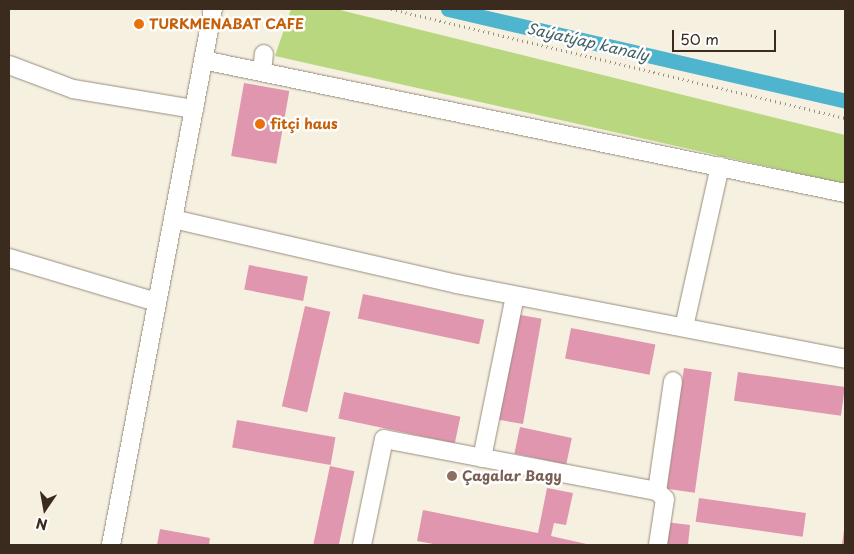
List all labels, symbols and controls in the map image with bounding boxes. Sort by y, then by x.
place label: TURKMENABAT CAFE [149,16,304,32]
marker: TURKMENABAT CAFE [133,18,145,30]
water label: Saýatýap kanaly [526,18,650,64]
scale bar [674,20,778,52]
text: 50 m [680,27,719,50]
place label: fitçi haus [270,116,337,132]
marker: fitçi haus [254,118,266,130]
place label: Çagalar Bagy [462,468,562,484]
marker: Çagalar Bagy [446,470,458,482]
north arrow [20,484,70,534]
text: N [34,513,49,536]

